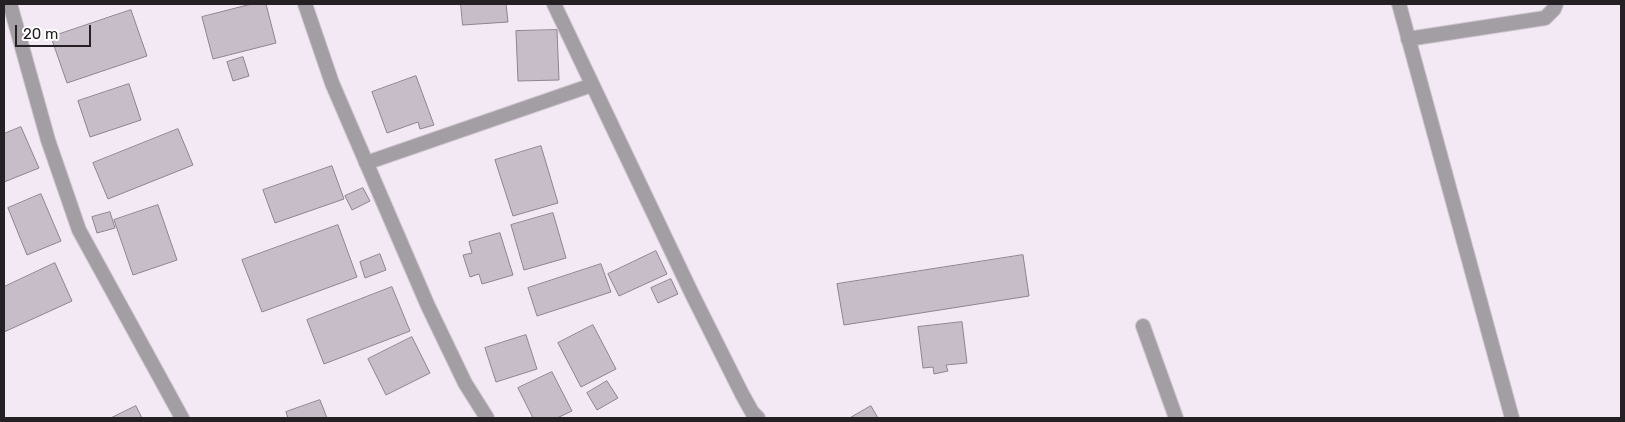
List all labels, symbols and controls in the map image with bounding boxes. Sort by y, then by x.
scale bar [18,15,94,47]
text: 20 m [23,25,58,43]

